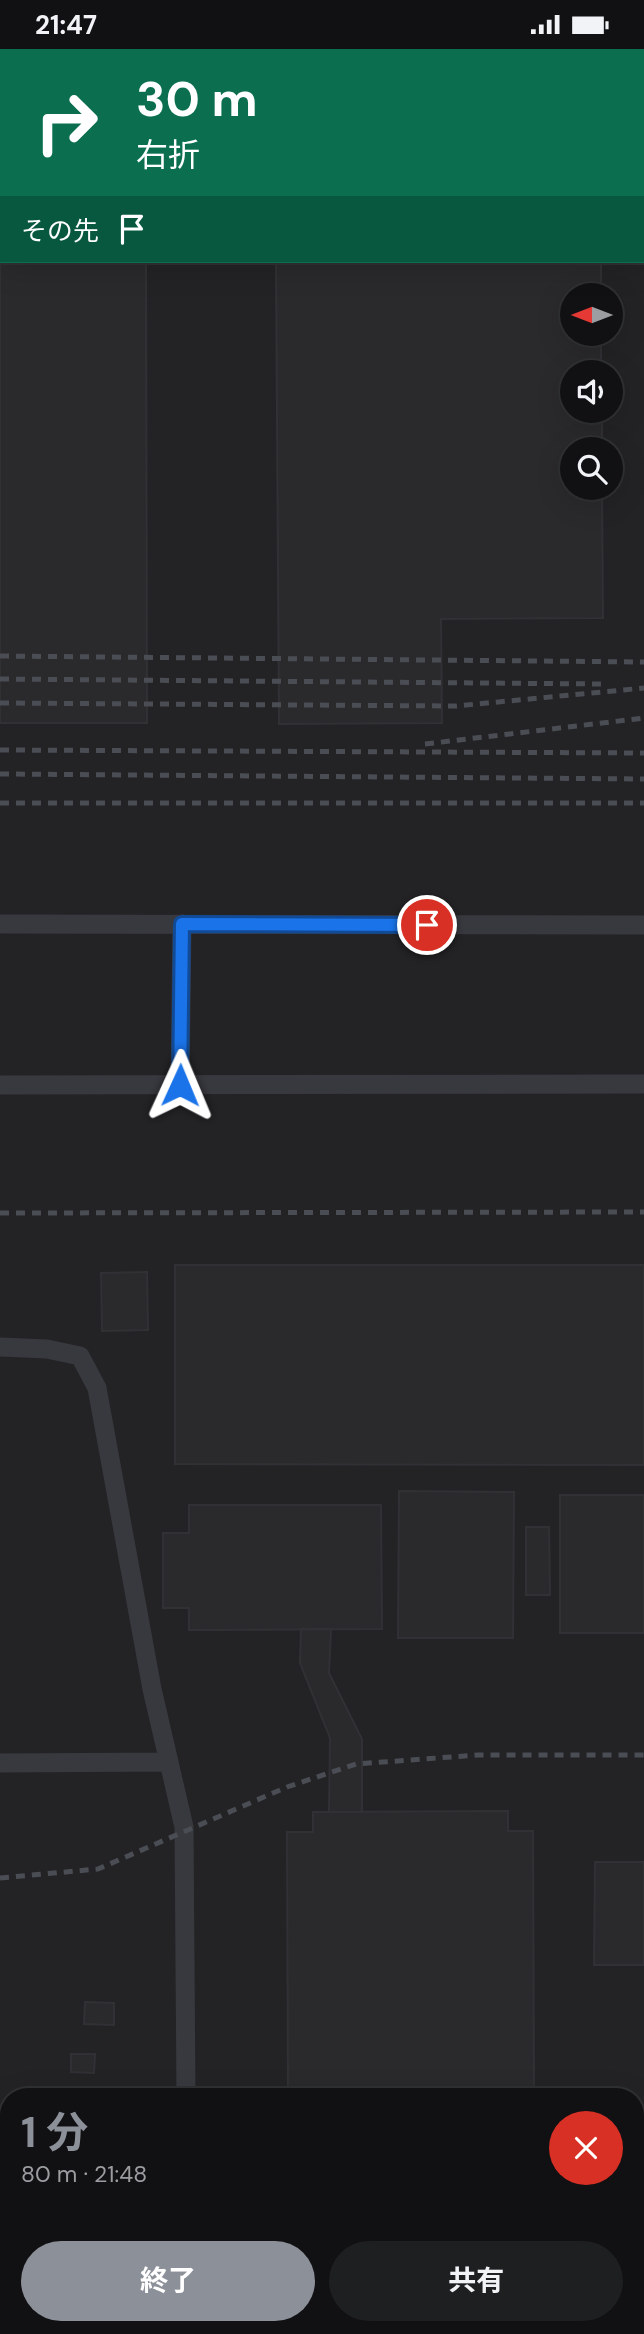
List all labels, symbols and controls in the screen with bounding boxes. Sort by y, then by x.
text: 21:47 [35,8,97,42]
text: 30 m [136,67,258,131]
icon: right [21,77,112,168]
text: 右折 [136,134,200,176]
icon: arrive [113,210,151,248]
text: その先 [21,214,99,248]
north arrow [560,283,623,347]
map controls [560,283,623,500]
button: sound [560,360,623,423]
button: search [560,437,623,500]
pin [397,895,457,955]
icon: arrive [408,906,446,944]
position arrow [143,1048,217,1122]
text: 1 分 [21,2105,88,2160]
button: close [549,2111,623,2185]
text: 80 m · 21:48 [21,2159,147,2189]
button: 終了 [21,2241,315,2321]
button: 共有 [329,2241,623,2321]

